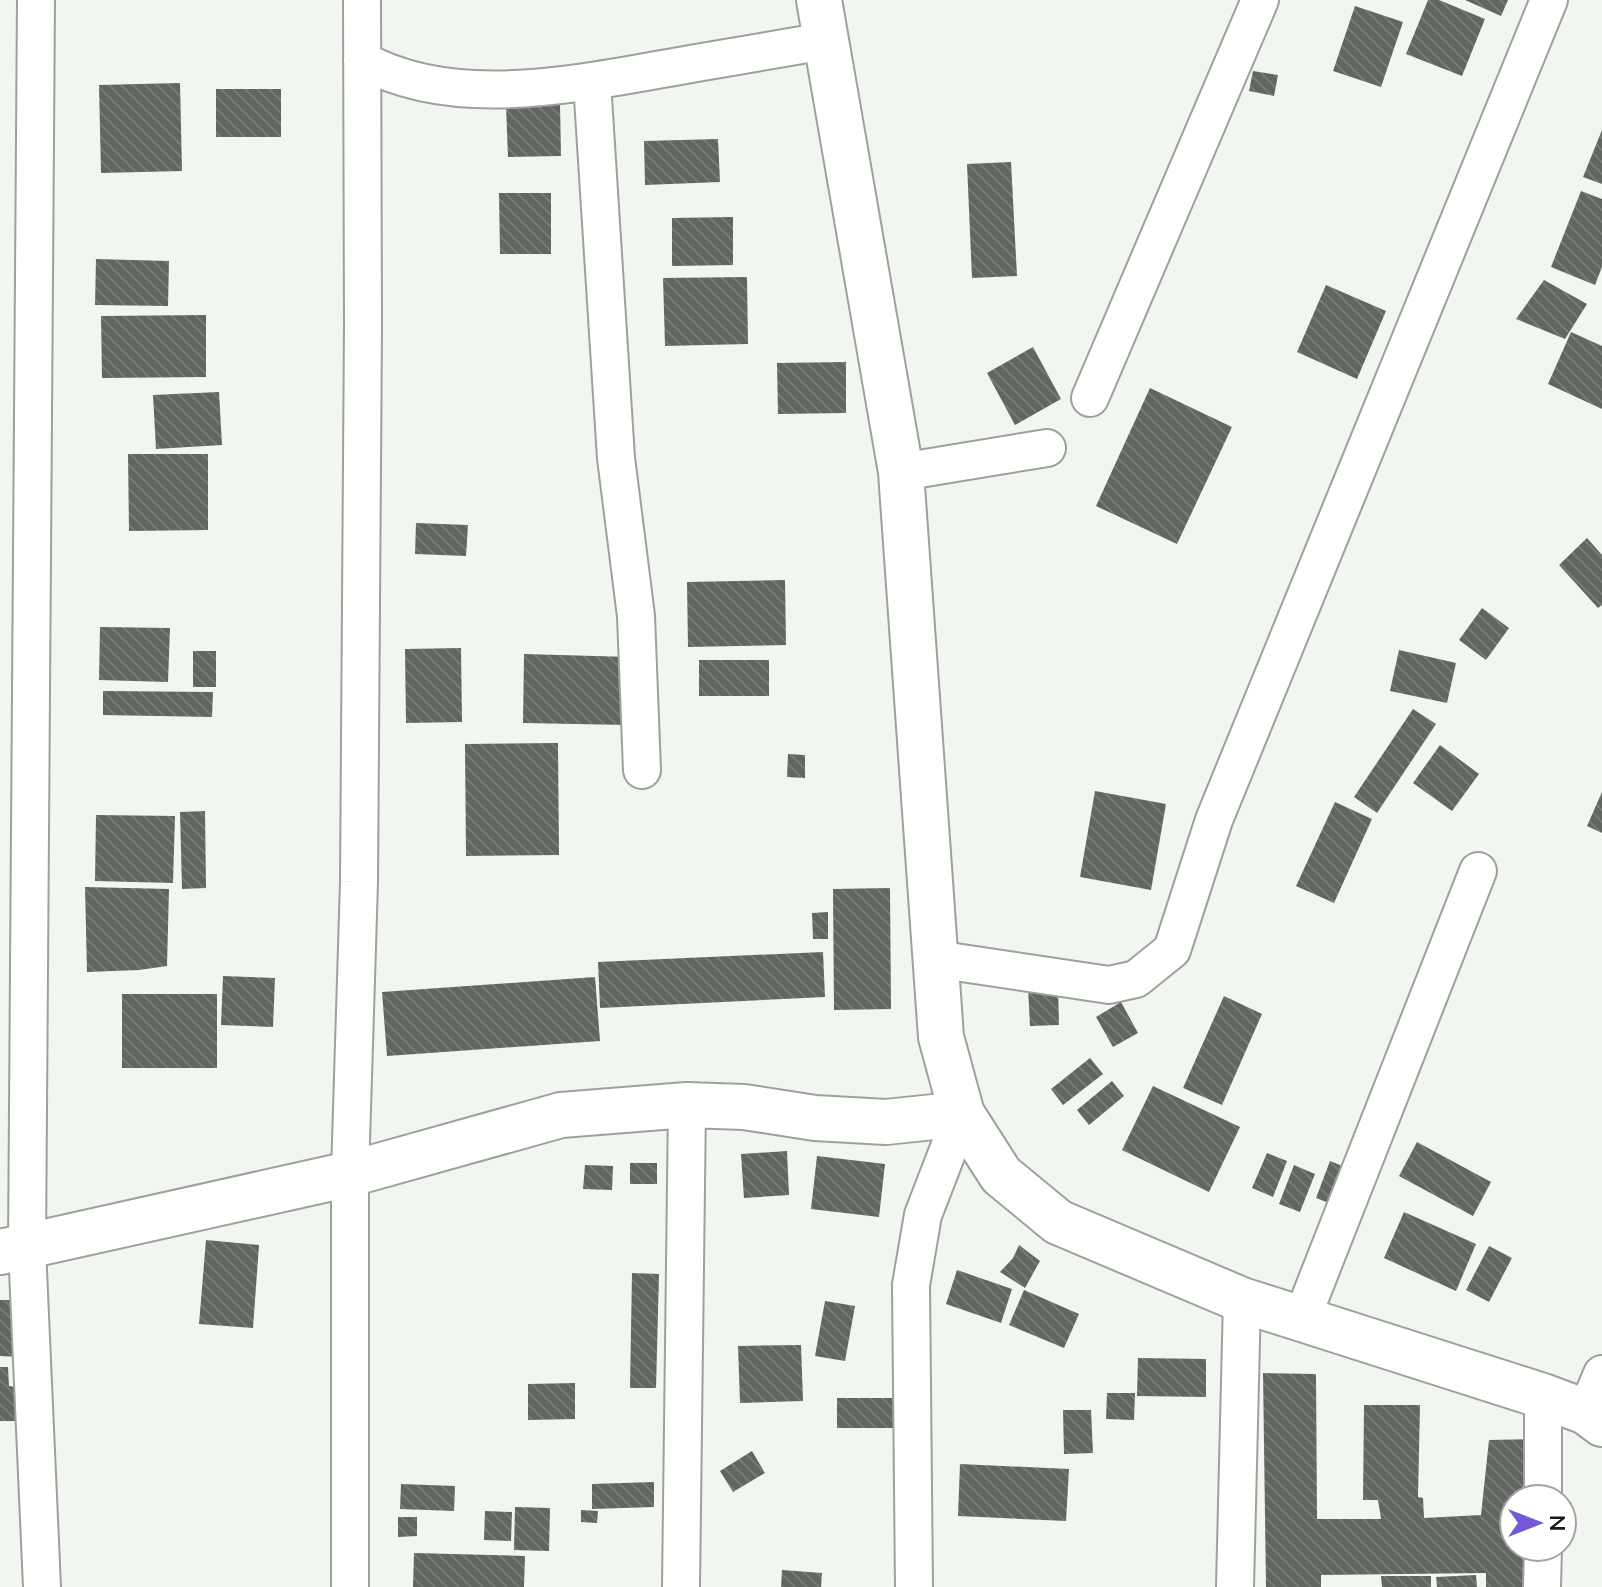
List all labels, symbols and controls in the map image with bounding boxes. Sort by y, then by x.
north arrow [1498,1483,1578,1563]
text: N [1544,1515,1572,1531]

